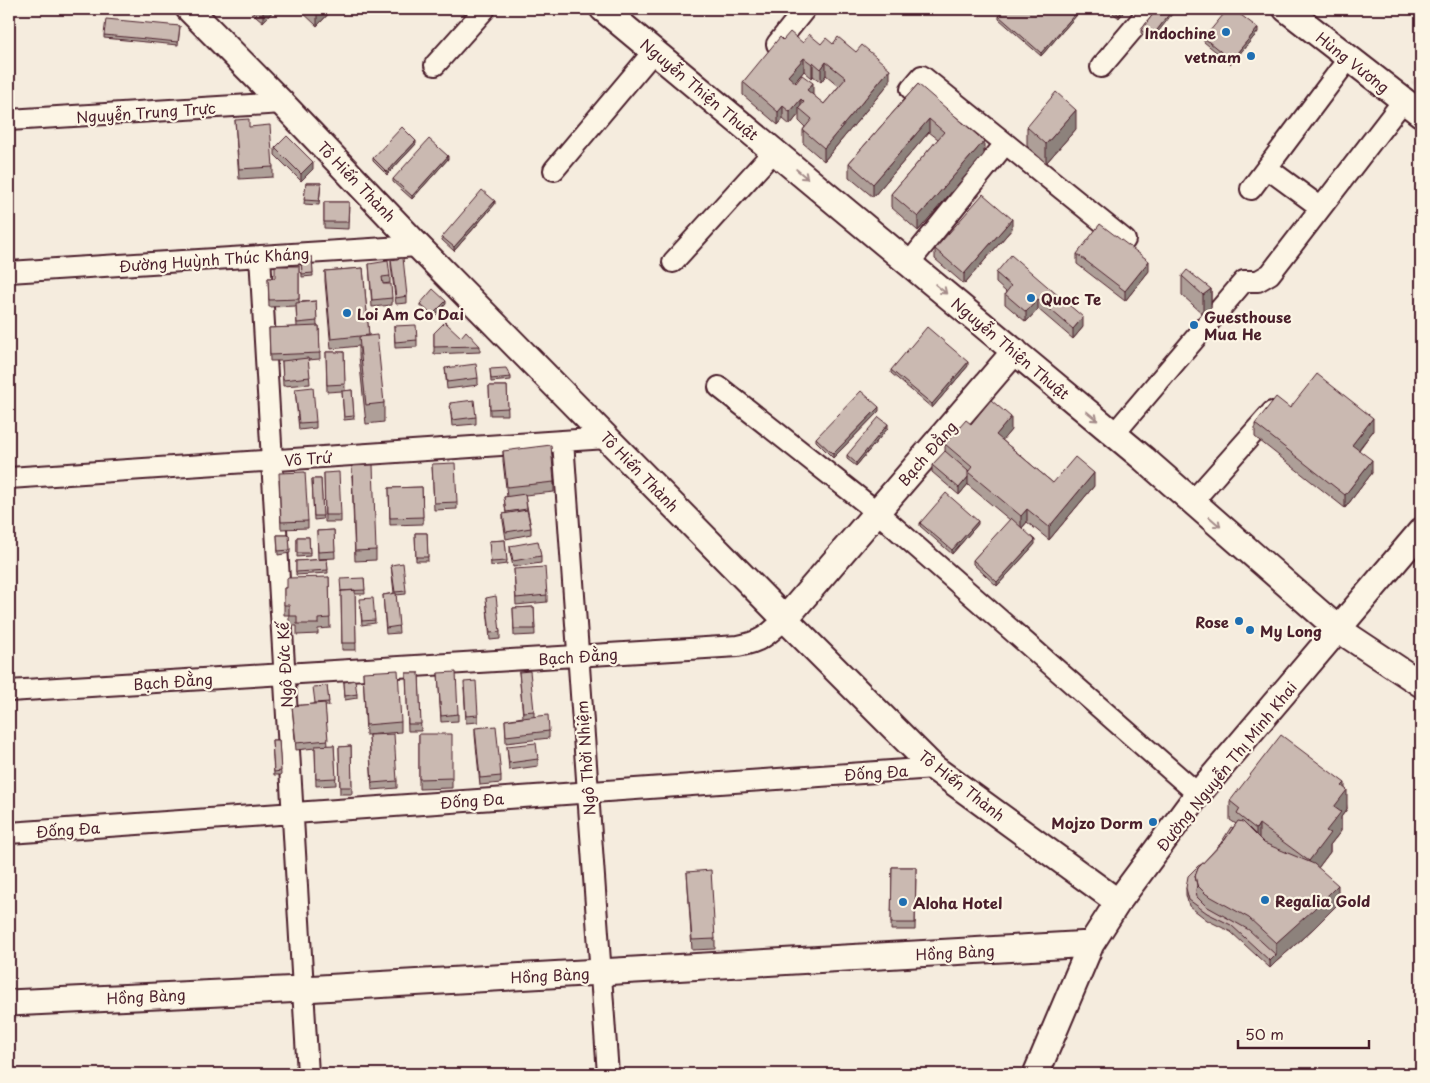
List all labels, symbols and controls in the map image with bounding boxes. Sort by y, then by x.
place label: Indochine [1145,21,1217,44]
marker: Indochine [1220,26,1232,38]
street label: Hùng Vương [1311,26,1395,98]
street label: Nguyễn Thiện Thuật [636,33,764,145]
place label: vetnam [1184,45,1241,68]
marker: vetnam [1245,50,1257,62]
street label: Nguyễn Trung Trực [75,96,217,128]
street label: Tô Hiến Thành [313,136,401,226]
one-way arrow [795,168,808,179]
street label: Đường Huỳnh Thúc Kháng [118,241,310,277]
one-way arrow [934,283,947,295]
place label: Quoc Te [1041,287,1101,310]
street label: Nguyễn Thiện Thuật [947,292,1075,404]
marker: Quoc Te [1025,292,1037,304]
place label: Loi Am Co Dai [357,302,464,325]
place label: Guesthouse Mua He [1204,305,1291,345]
marker: Loi Am Co Dai [341,307,353,319]
marker: Guesthouse Mua He [1188,319,1200,331]
one-way arrow [1085,410,1098,421]
street label: Bạch Đằng [892,415,962,491]
street label: Tô Hiến Thành [596,426,684,516]
street label: Võ Trứ [284,445,334,471]
one-way arrow [1208,516,1221,527]
place label: Rose [1195,610,1229,633]
marker: Rose [1233,615,1245,627]
place label: My Long [1260,619,1322,642]
street label: Ngô Đức Kế [270,620,298,709]
marker: My Long [1244,624,1256,636]
street label: Bạch Đằng [538,642,618,670]
street label: Bạch Đằng [133,667,213,695]
street label: Đường Nguyễn Thị Minh Khai [1150,676,1302,856]
street label: Ngô Thời Nhiệm [570,700,600,816]
street label: Tô Hiến Thành [914,744,1010,826]
street label: Đống Đa [843,758,909,786]
street label: Đống Đa [439,786,505,814]
place label: Mojzo Dorm [1051,811,1143,834]
street label: Đống Đa [35,815,101,843]
marker: Mojzo Dorm [1147,816,1159,828]
place label: Regalia Gold [1275,889,1370,912]
place label: Aloha Hotel [913,891,1002,914]
marker: Regalia Gold [1259,894,1271,906]
marker: Aloha Hotel [897,896,909,908]
street label: Hồng Bàng [915,938,995,966]
street label: Hồng Bàng [510,961,590,989]
street label: Hồng Bàng [106,982,186,1010]
scale bar [1238,1018,1369,1050]
text: 50 m [1245,1022,1284,1045]

